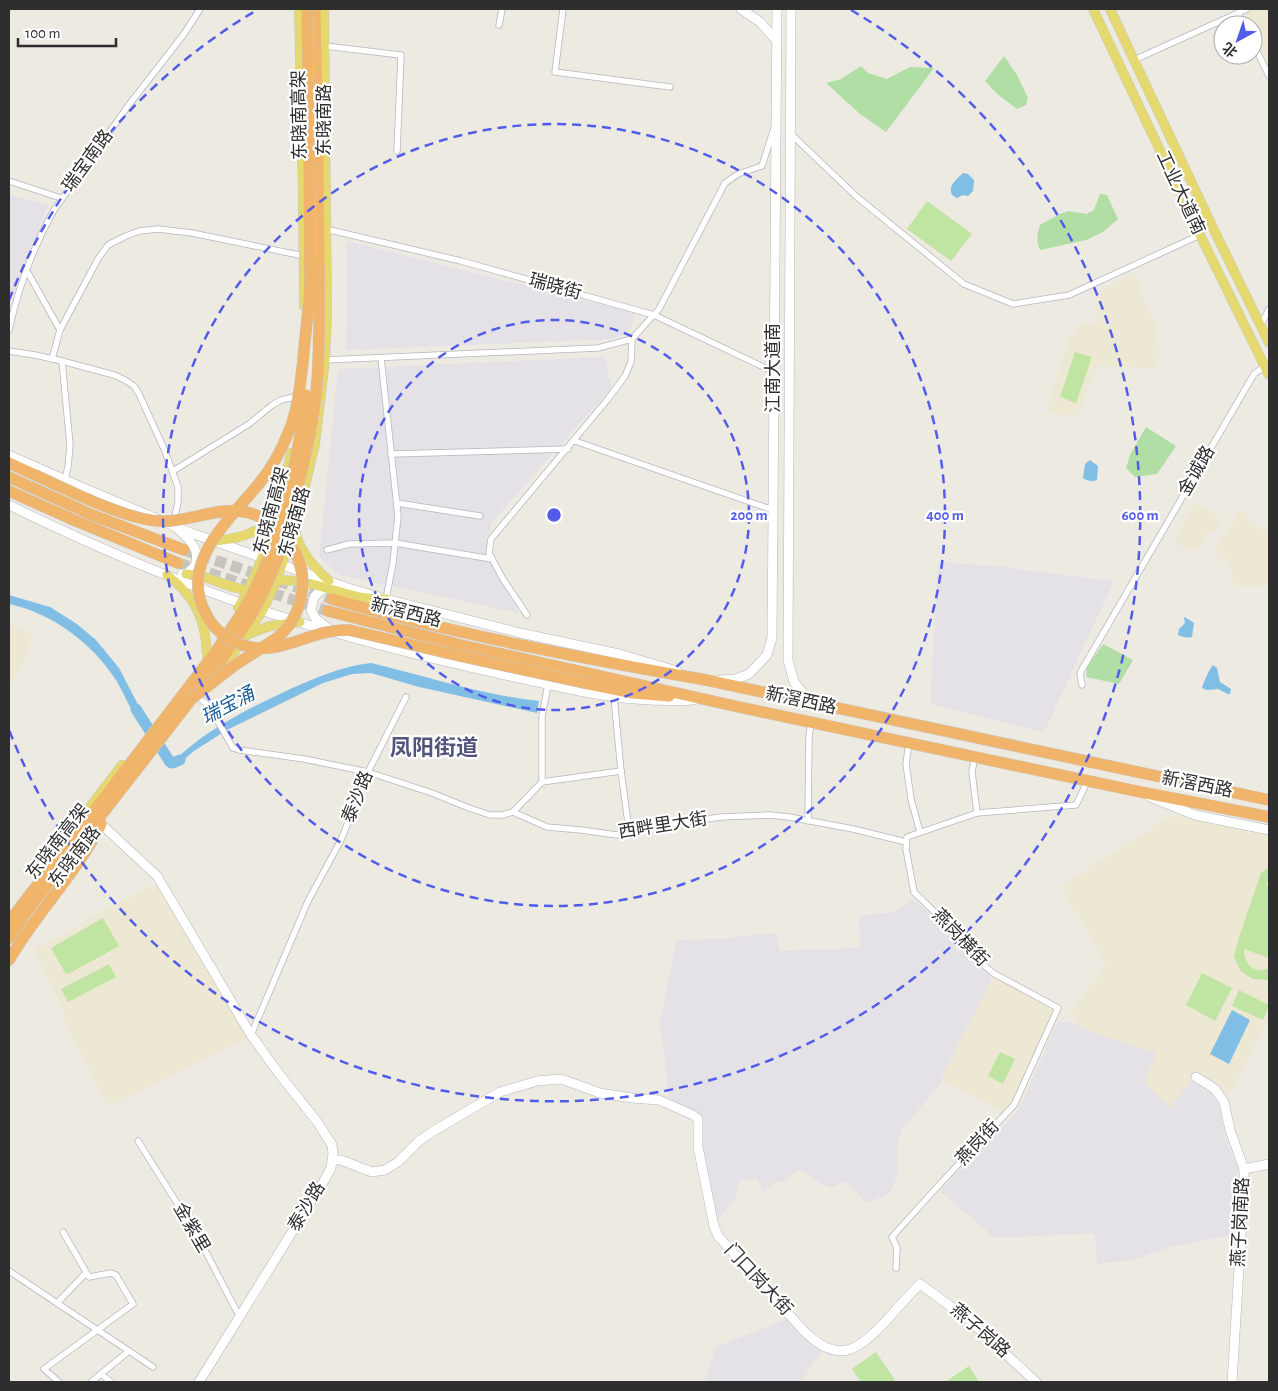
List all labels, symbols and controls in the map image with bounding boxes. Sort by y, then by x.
scale bar [18,15,115,47]
north arrow [1213,15,1263,65]
text: 100 m [25,26,60,41]
text: 北 [1220,39,1240,60]
street label: 东晓南高架 [288,70,310,160]
street label: 东晓南路 [314,84,334,156]
street label: 瑞宝南路 [58,125,116,195]
street label: 工业大道南 [1153,148,1209,238]
street label: 瑞晓街 [527,269,584,303]
street label: 江南大道南 [763,323,783,413]
street label: 金诚路 [1174,442,1218,499]
street label: 东晓南高架 [250,465,292,557]
street label: 东晓南路 [275,484,314,559]
centre of rings [545,506,563,524]
text: 200 m [730,508,768,523]
text: 400 m [926,508,964,523]
text: 600 m [1121,508,1159,523]
street label: 新滘西路 [369,594,444,630]
water label: 瑞宝涌 [197,682,259,728]
street label: 新滘西路 [764,683,839,717]
district label: 凤阳街道 [390,736,478,759]
street label: 新滘西路 [1160,767,1234,801]
street label: 泰沙路 [338,768,376,825]
street label: 东晓南高架 [22,800,93,883]
street label: 西畔里大街 [617,808,709,842]
street label: 东晓南路 [44,822,104,891]
street label: 燕岗横街 [929,904,993,970]
street label: 燕岗街 [952,1116,1003,1169]
street label: 燕子岗南路 [1228,1176,1252,1267]
street label: 泰沙路 [284,1178,329,1235]
street label: 金紫里 [170,1199,214,1256]
street label: 门口岗大街 [721,1240,797,1319]
street label: 燕子岗路 [947,1299,1014,1361]

